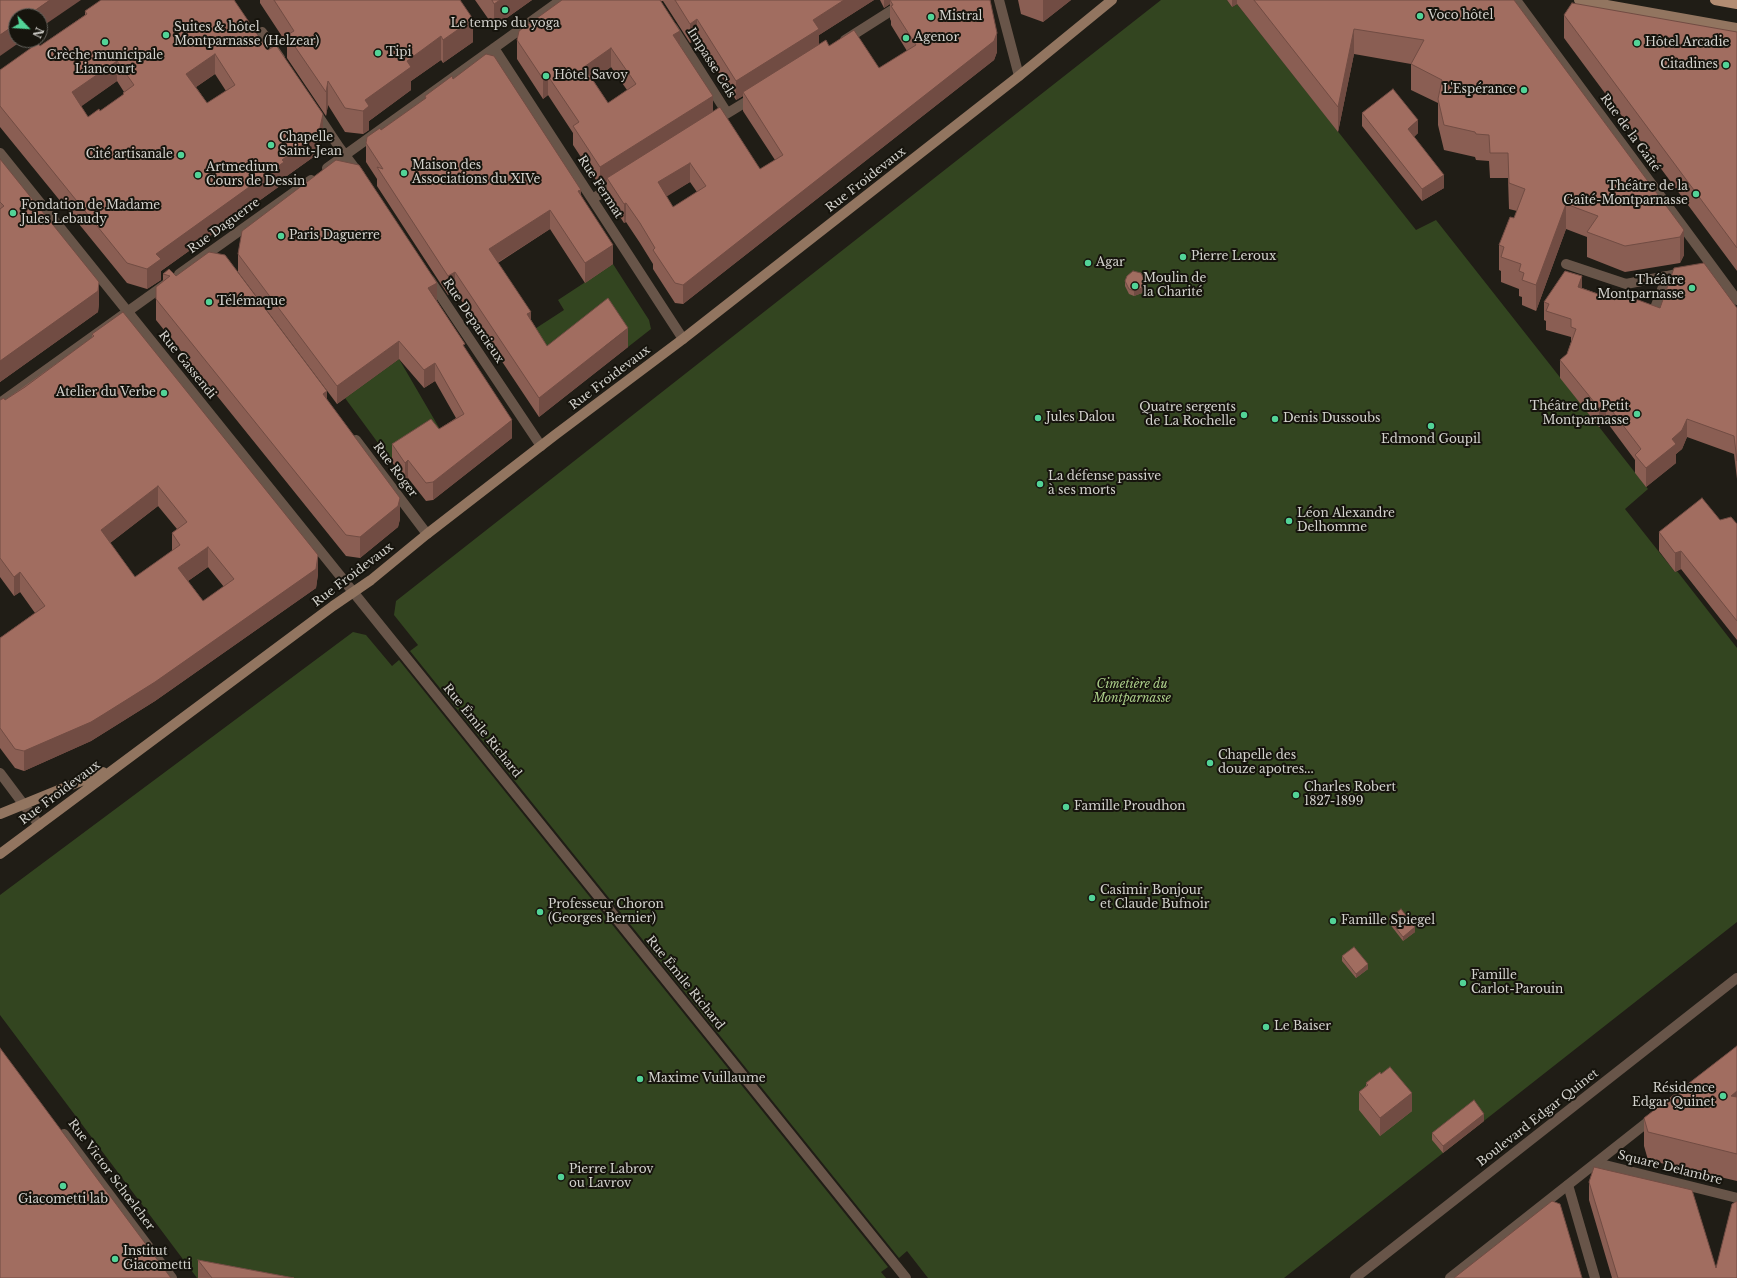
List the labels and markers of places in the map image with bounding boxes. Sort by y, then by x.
marker: Le temps du yoga [500,5,510,15]
place label: Voco hôtel [1428,9,1493,23]
place label: Mistral [939,10,982,24]
marker: Voco hôtel [1415,11,1425,21]
marker: Mistral [926,12,936,22]
place label: Le temps du yoga [450,17,560,31]
place label: Suites & hôtel Montparnasse (Helzear) [174,21,319,49]
marker: Suites & hôtel Montparnasse (Helzear) [161,30,171,40]
place label: Agenor [914,31,959,45]
marker: Agenor [901,33,911,43]
place label: Hôtel Arcadie [1645,36,1729,50]
marker: Crèche municipale Liancourt [100,37,110,47]
marker: Hôtel Arcadie [1632,38,1642,48]
place label: Tipi [386,46,412,60]
marker: Tipi [373,48,383,58]
place label: Crèche municipale Liancourt [47,49,163,77]
place label: Citadines [1660,58,1718,72]
marker: Citadines [1721,60,1731,70]
place label: Hôtel Savoy [554,69,628,83]
marker: Hôtel Savoy [541,71,551,81]
place label: L'Espérance [1443,83,1516,97]
marker: L'Espérance [1519,85,1529,95]
place label: Chapelle Saint-Jean [279,131,342,159]
marker: Chapelle Saint-Jean [266,140,276,150]
place label: Cité artisanale [86,148,173,162]
marker: Cité artisanale [176,150,186,160]
place label: Maison des Associations du XIVe [412,159,540,187]
place label: Artmedium Cours de Dessin [206,161,305,189]
marker: Maison des Associations du XIVe [399,168,409,178]
marker: Artmedium Cours de Dessin [193,170,203,180]
place label: Théâtre de la Gaîté-Montparnasse [1563,180,1688,208]
marker: Théâtre de la Gaîté-Montparnasse [1691,189,1701,199]
place label: Fondation de Madame Jules Lebaudy [21,199,160,227]
marker: Fondation de Madame Jules Lebaudy [8,208,18,218]
place label: Paris Daguerre [289,229,380,243]
marker: Paris Daguerre [276,231,286,241]
place label: Pierre Leroux [1191,250,1276,264]
marker: Pierre Leroux [1178,252,1188,262]
place label: Agar [1096,256,1125,270]
marker: Agar [1083,258,1093,268]
place label: Moulin de la Charité [1143,272,1206,300]
place label: Théâtre Montparnasse [1597,274,1684,302]
marker: Moulin de la Charité [1130,281,1140,291]
marker: Théâtre Montparnasse [1687,283,1697,293]
place label: Télémaque [217,295,285,309]
marker: Télémaque [204,297,214,307]
place label: Atelier du Verbe [56,386,156,400]
marker: Atelier du Verbe [159,388,169,398]
place label: Théâtre du Petit Montparnasse [1530,400,1629,428]
place label: Quatre sergents de La Rochelle [1139,401,1236,429]
marker: Théâtre du Petit Montparnasse [1632,409,1642,419]
marker: Quatre sergents de La Rochelle [1239,410,1249,420]
place label: Jules Dalou [1046,411,1115,425]
place label: Denis Dussoubs [1283,412,1380,426]
marker: Jules Dalou [1033,413,1043,423]
marker: Denis Dussoubs [1270,414,1280,424]
marker: Edmond Goupil [1426,421,1436,431]
place label: Edmond Goupil [1381,433,1481,447]
place label: La défense passive à ses morts [1048,470,1161,498]
marker: La défense passive à ses morts [1035,479,1045,489]
place label: Léon Alexandre Delhomme [1297,507,1395,535]
marker: Léon Alexandre Delhomme [1284,516,1294,526]
place label: Chapelle des douze apotres... [1218,749,1314,777]
marker: Chapelle des douze apotres... [1205,758,1215,768]
place label: Charles Robert 1827-1899 [1304,781,1396,809]
marker: Charles Robert 1827-1899 [1291,790,1301,800]
place label: Famille Proudhon [1074,800,1186,814]
marker: Famille Proudhon [1061,802,1071,812]
place label: Casimir Bonjour et Claude Bufnoir [1100,884,1210,912]
marker: Casimir Bonjour et Claude Bufnoir [1087,893,1097,903]
place label: Professeur Choron (Georges Bernier) [548,898,664,926]
marker: Professeur Choron (Georges Bernier) [535,907,545,917]
place label: Famille Spiegel [1341,914,1435,928]
marker: Famille Spiegel [1328,916,1338,926]
place label: Famille Carlot-Parouin [1471,969,1563,997]
marker: Famille Carlot-Parouin [1458,978,1468,988]
place label: Le Baiser [1274,1020,1331,1034]
marker: Le Baiser [1261,1022,1271,1032]
place label: Maxime Vuillaume [648,1072,766,1086]
marker: Maxime Vuillaume [635,1074,645,1084]
place label: Résidence Edgar Quinet [1632,1082,1715,1110]
marker: Résidence Edgar Quinet [1718,1091,1728,1101]
place label: Pierre Labrov ou Lavrov [569,1163,654,1191]
marker: Pierre Labrov ou Lavrov [556,1172,566,1182]
marker: Giacometti lab [58,1181,68,1191]
place label: Giacometti lab [18,1193,108,1207]
place label: Institut Giacometti [123,1245,191,1273]
marker: Institut Giacometti [110,1254,120,1264]

